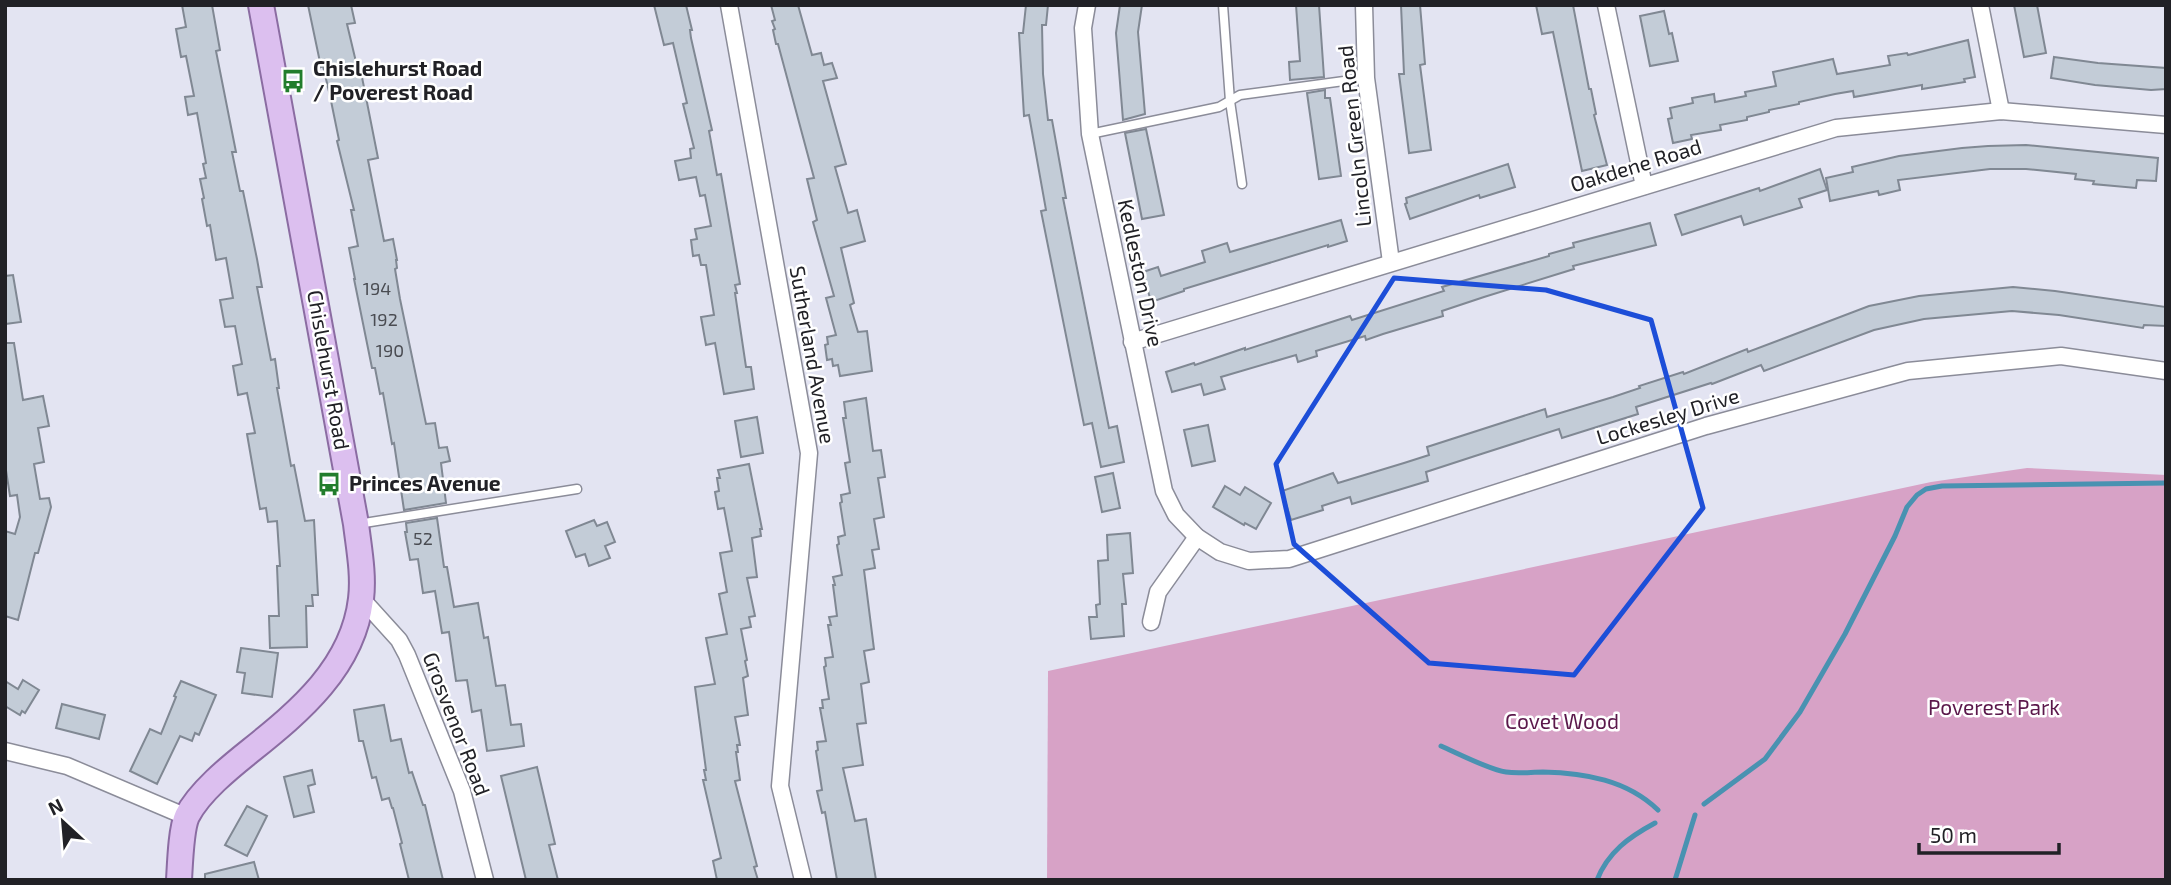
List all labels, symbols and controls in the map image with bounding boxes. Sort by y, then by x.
street label: Lincoln Green Road [1332,44,1375,228]
place label: Chislehurst Road / Poverest Road [313,55,482,104]
bus stop icon: Chislehurst Road / Poverest Road [279,67,307,95]
street label: Oakdene Road [1567,133,1704,196]
street label: Kedleston Drive [1114,197,1169,349]
street label: Sutherland Avenue [786,264,841,446]
house number: 194 [363,277,391,299]
street label: Chislehurst Road [303,288,356,452]
house number: 192 [370,308,398,330]
house number: 190 [376,339,404,361]
street label: Lockesley Drive [1593,382,1742,449]
bus stop icon: Princes Avenue [315,470,343,498]
place label: Princes Avenue [349,470,501,495]
house number: 52 [413,527,433,549]
street label: Grosvenor Road [419,648,496,799]
park label: Poverest Park [1928,694,2060,719]
park label: Covet Wood [1505,708,1619,733]
north arrow [28,787,98,857]
text: N [44,793,67,820]
scale bar [1919,812,2059,856]
text: 50 m [1930,822,1977,847]

